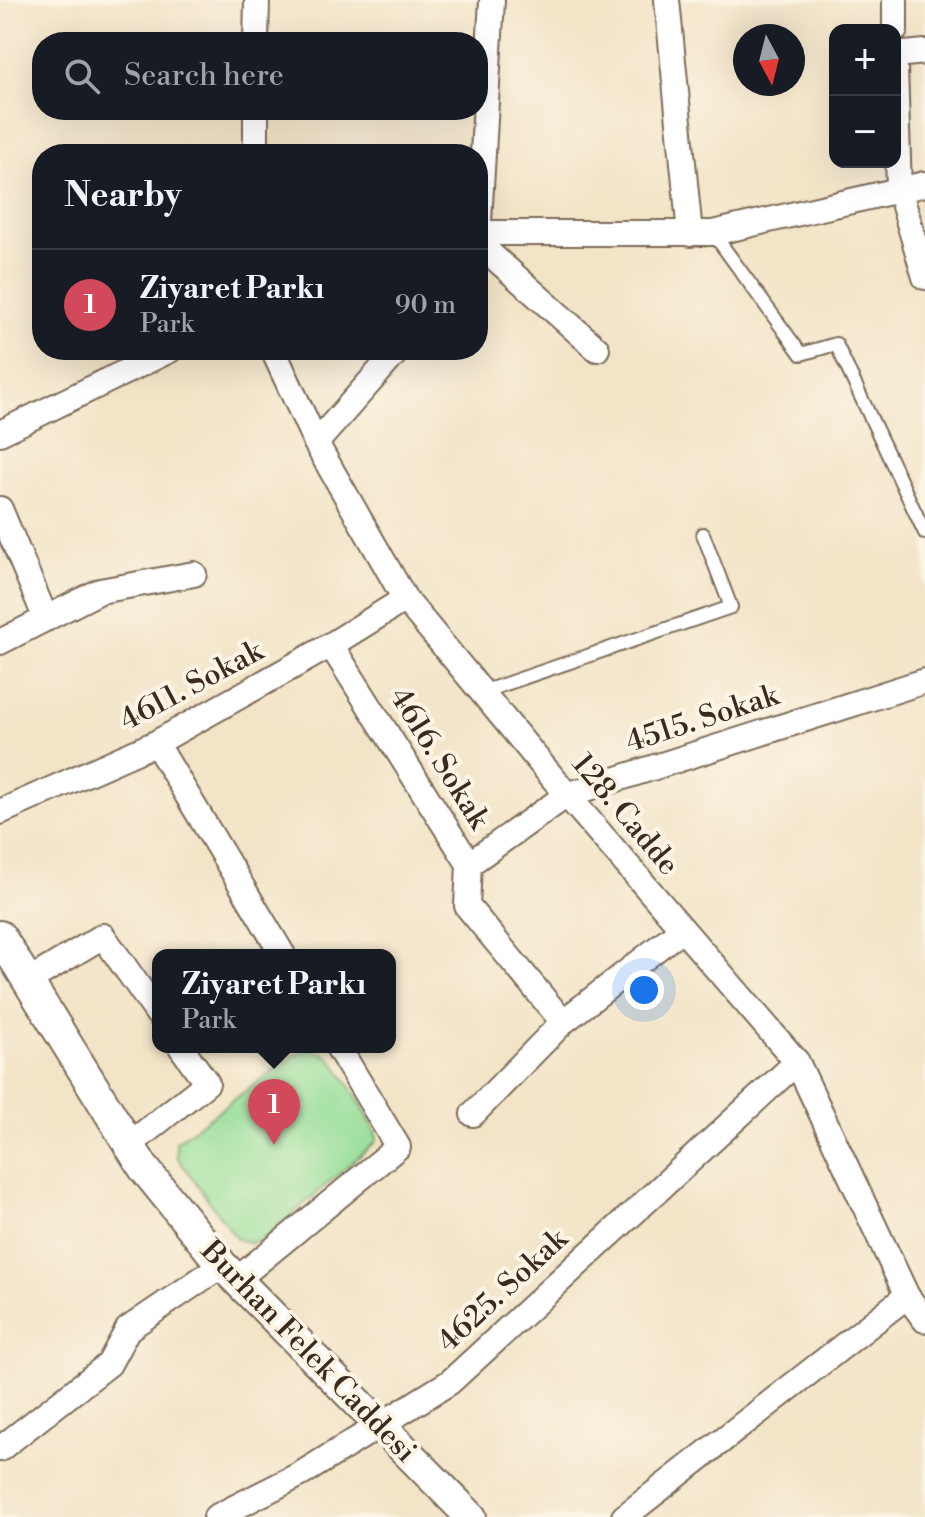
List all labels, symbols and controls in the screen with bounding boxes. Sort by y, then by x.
north arrow [733,24,805,96]
map controls [829,24,901,168]
button: + [829,24,901,96]
search box [32,32,488,120]
icon: search [60,54,104,98]
text: Search here [124,57,284,95]
button: − [829,96,901,168]
text: Nearby [64,175,182,217]
text: Ziyaret Parkı [140,270,324,308]
text: 1 [84,289,96,321]
text: 90 m [395,289,456,321]
text: Park [140,308,194,340]
street label: 4611. Sokak [113,632,271,740]
street label: 4515. Sokak [621,676,785,761]
street label: 4616. Sokak [381,681,498,837]
street label: 128. Cadde [563,746,687,883]
popup [152,949,396,1053]
text: Ziyaret Parkı [182,966,366,1004]
your location [624,970,664,1010]
text: Park [182,1004,236,1036]
pin: 1 [248,1079,300,1145]
street label: 4625. Sokak [430,1220,577,1361]
street label: Burhan Felek Caddesi [192,1232,424,1471]

